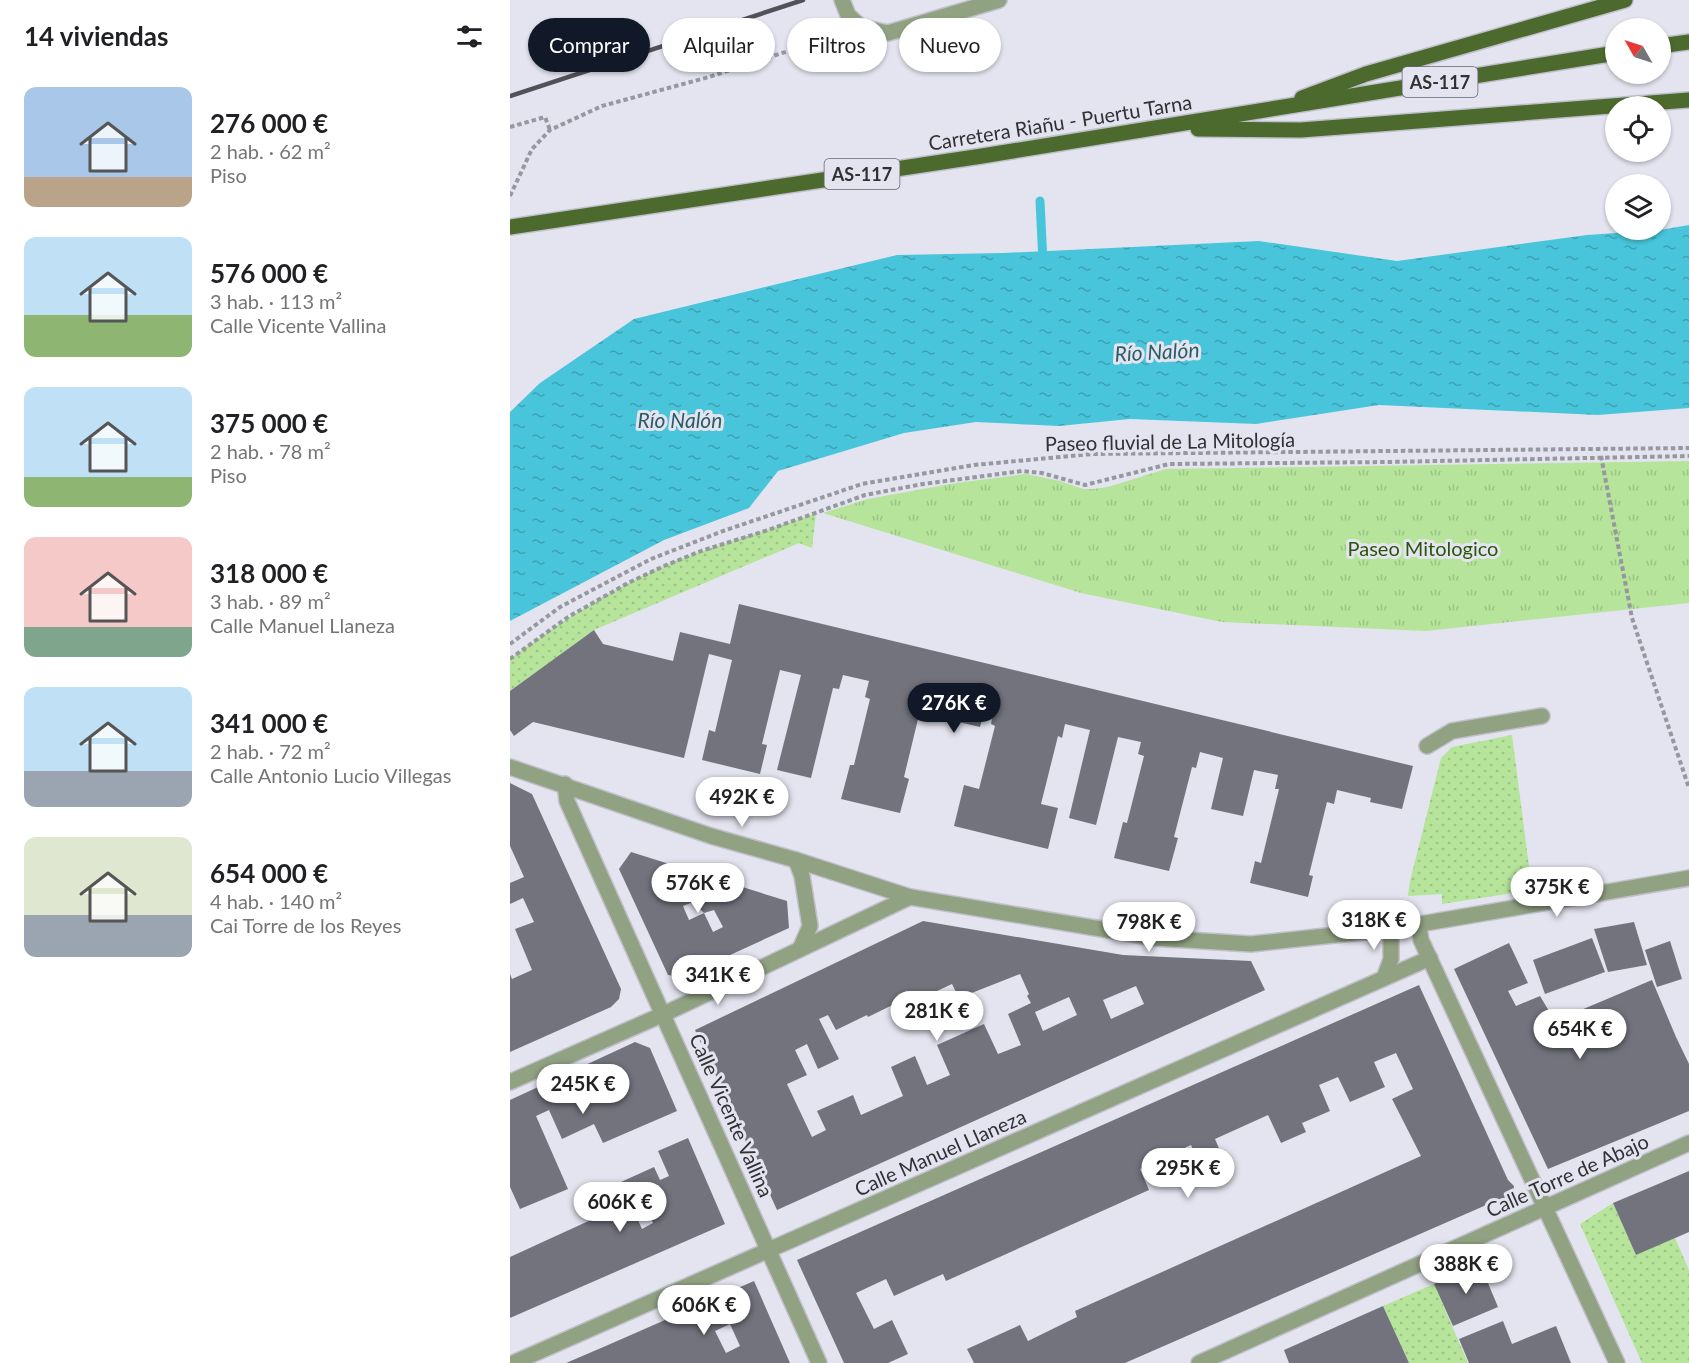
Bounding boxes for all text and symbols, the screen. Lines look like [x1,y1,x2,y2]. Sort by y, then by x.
chip: Comprar [528,18,650,72]
chip: Alquilar [662,18,775,72]
chip: Filtros [787,18,887,72]
chip: Nuevo [899,18,1001,72]
north arrow [1605,18,1671,84]
map controls [1605,18,1671,240]
text: 14 viviendas [24,20,168,52]
icon: filters [453,20,486,53]
road number: AS-117 [1402,67,1478,97]
street label: Carretera Riañu - Puertu Tarna [927,89,1193,155]
button: locate [1605,96,1671,162]
text: 276 000 € [210,107,328,139]
icon: home [72,111,144,183]
text: 2 hab. · 62 m² [210,139,331,163]
road number: AS-117 [824,159,899,189]
text: Piso [210,163,247,187]
button: layers [1605,174,1671,240]
text: 576 000 € [210,257,328,289]
icon: home [72,261,144,333]
text: 3 hab. · 113 m² [210,289,342,313]
text: Calle Vicente Vallina [210,313,386,337]
water label: Río Nalón [1114,336,1200,366]
text: 375 000 € [210,407,328,439]
water label: Río Nalón [638,407,722,432]
icon: home [72,411,144,483]
street label: Paseo fluvial de La Mitología [1045,427,1295,455]
text: 2 hab. · 78 m² [210,439,331,463]
text: Piso [210,463,247,487]
park label: Paseo Mitologico [1348,536,1498,560]
text: 318 000 € [210,557,328,589]
icon: home [72,561,144,633]
text: 3 hab. · 89 m² [210,589,331,613]
text: Calle Manuel Llaneza [210,613,395,637]
pin: 276K € [905,683,1003,734]
text: 276K € [922,690,986,714]
text: 341 000 € [210,707,328,739]
icon: home [72,711,144,783]
text: 2 hab. · 72 m² [210,739,331,763]
text: Calle Antonio Lucio Villegas [210,763,451,787]
pin: 492K € [693,777,791,828]
text: 492K € [710,784,774,808]
text: 654 000 € [210,857,328,889]
icon: home [72,861,144,933]
pin: 576K € [649,863,747,914]
pin: 375K € [1508,867,1606,918]
text: 576K € [666,870,730,894]
text: 375K € [1525,874,1589,898]
text: 4 hab. · 140 m² [210,889,342,913]
pin: 318K € [1325,900,1423,951]
pin: 798K € [1100,902,1198,953]
text: 318K € [1342,907,1406,931]
text: 798K € [1117,909,1181,933]
text: Cai Torre de los Reyes [210,913,401,937]
pin: 341K € [669,955,767,1006]
text: 341K € [686,962,750,986]
pin: 281K € [888,991,986,1042]
text: 281K € [905,998,969,1022]
pin: 654K € [1531,1009,1629,1060]
text: 654K € [1548,1016,1612,1040]
street label: Calle Vicente Vallina [685,1030,779,1200]
pin: 245K € [534,1064,632,1115]
text: 245K € [551,1071,615,1095]
street label: Calle Manuel Llaneza [851,1103,1029,1201]
street label: Calle Torre de Abajo [1482,1128,1652,1222]
pin: 295K € [1139,1148,1237,1199]
text: 295K € [1156,1155,1220,1179]
pin: 606K € [571,1182,669,1233]
text: 606K € [588,1189,652,1213]
pin: 388K € [1417,1244,1515,1295]
text: 388K € [1434,1251,1498,1275]
pin: 606K € [655,1285,753,1336]
text: 606K € [672,1292,736,1316]

